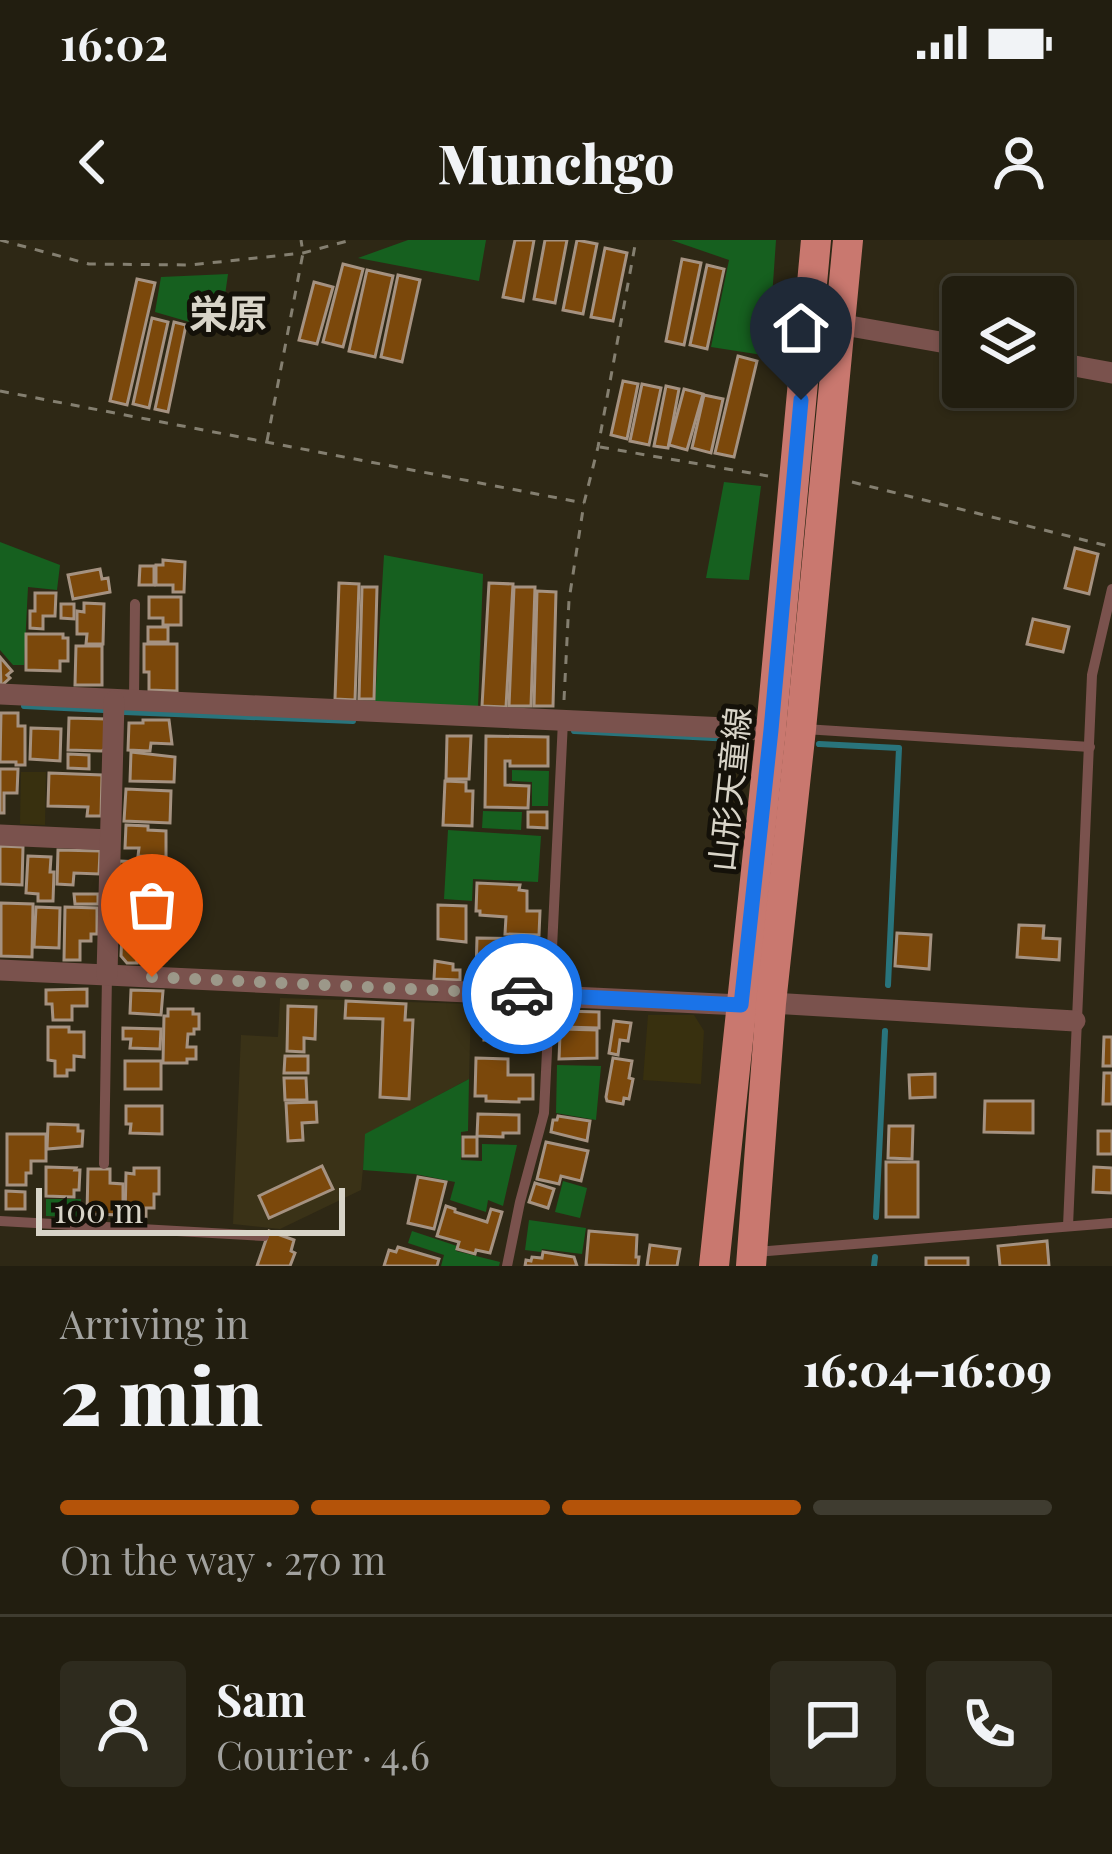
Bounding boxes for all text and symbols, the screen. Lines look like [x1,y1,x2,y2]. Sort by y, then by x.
text: 16:02 [60,12,168,72]
text: Munchgo [437,126,675,198]
icon: back [60,129,126,195]
icon: person [986,129,1052,195]
map controls [942,276,1074,408]
button: layers [942,276,1074,408]
pin [750,277,852,400]
district label: 栄原 [189,286,267,338]
icon: home [768,295,834,361]
street label: 山形天童線 [697,705,759,873]
pin [101,854,203,977]
icon: bag [119,872,185,938]
courier [462,934,582,1054]
icon: car [489,961,555,1027]
scale bar [36,1182,345,1235]
text: 100 m [54,1187,143,1231]
text: Arriving in [60,1297,249,1349]
text: 16:04–16:09 [803,1338,1052,1398]
text: 2 min [60,1342,263,1446]
text: On the way · 270 m [60,1533,386,1585]
button: person [60,1661,186,1787]
button: chat [770,1661,896,1787]
button: phone [926,1661,1052,1787]
text: Sam [216,1668,306,1728]
text: Courier · 4.6 [216,1728,430,1780]

